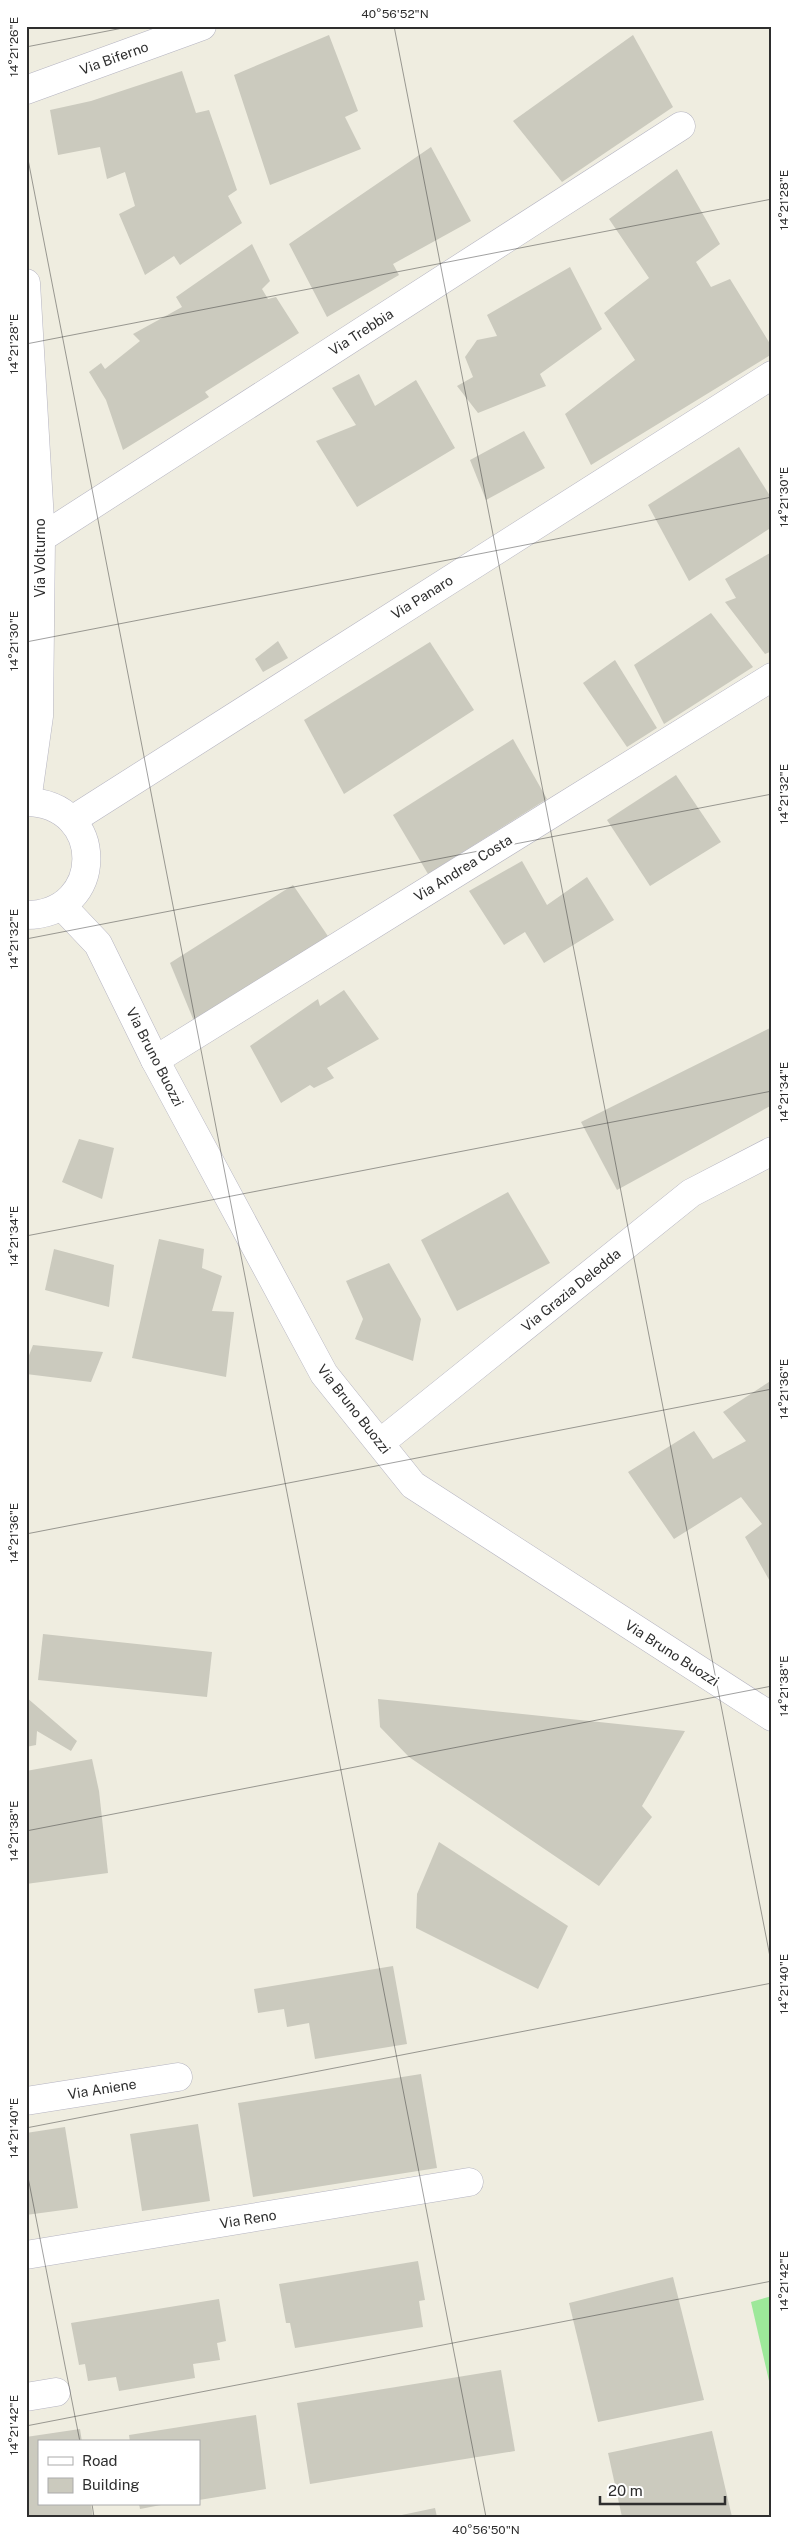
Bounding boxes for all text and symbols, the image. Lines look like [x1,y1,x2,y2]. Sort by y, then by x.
text: 40°56'52"N [361,7,429,21]
text: 14°21'26"E [7,17,21,77]
street label: Via Biferno [78,38,151,78]
text: 14°21'28"E [777,170,791,230]
street label: Via Trebbia [326,305,396,359]
text: 14°21'28"E [7,314,21,374]
text: 14°21'30"E [777,467,791,527]
street label: Via Volturno [32,518,48,598]
street label: Via Panaro [388,572,456,622]
text: 14°21'30"E [7,611,21,671]
text: 14°21'32"E [777,764,791,824]
street label: Via Andrea Costa [411,831,515,905]
text: 14°21'32"E [7,909,21,969]
street label: Via Bruno Buozzi [123,1005,187,1109]
text: 14°21'34"E [777,1062,791,1122]
text: 14°21'34"E [7,1206,21,1266]
street label: Via Grazia Deledda [518,1245,624,1335]
text: 14°21'36"E [777,1359,791,1419]
street label: Via Bruno Buozzi [314,1361,394,1457]
text: 14°21'36"E [7,1503,21,1563]
street label: Via Bruno Buozzi [622,1617,722,1689]
text: 14°21'38"E [777,1656,791,1716]
text: 14°21'38"E [7,1801,21,1861]
text: 14°21'40"E [777,1954,791,2014]
street label: Via Aniene [66,2076,138,2102]
text: 14°21'40"E [7,2098,21,2158]
street label: Via Reno [219,2207,278,2231]
text: 14°21'42"E [777,2251,791,2311]
text: 14°21'42"E [7,2395,21,2455]
legend [38,2440,200,2506]
text: Road [82,2452,118,2469]
scale bar [600,2473,726,2505]
text: Building [82,2476,140,2493]
text: 20 m [608,2482,643,2499]
text: 40°56'50"N [452,2523,520,2537]

